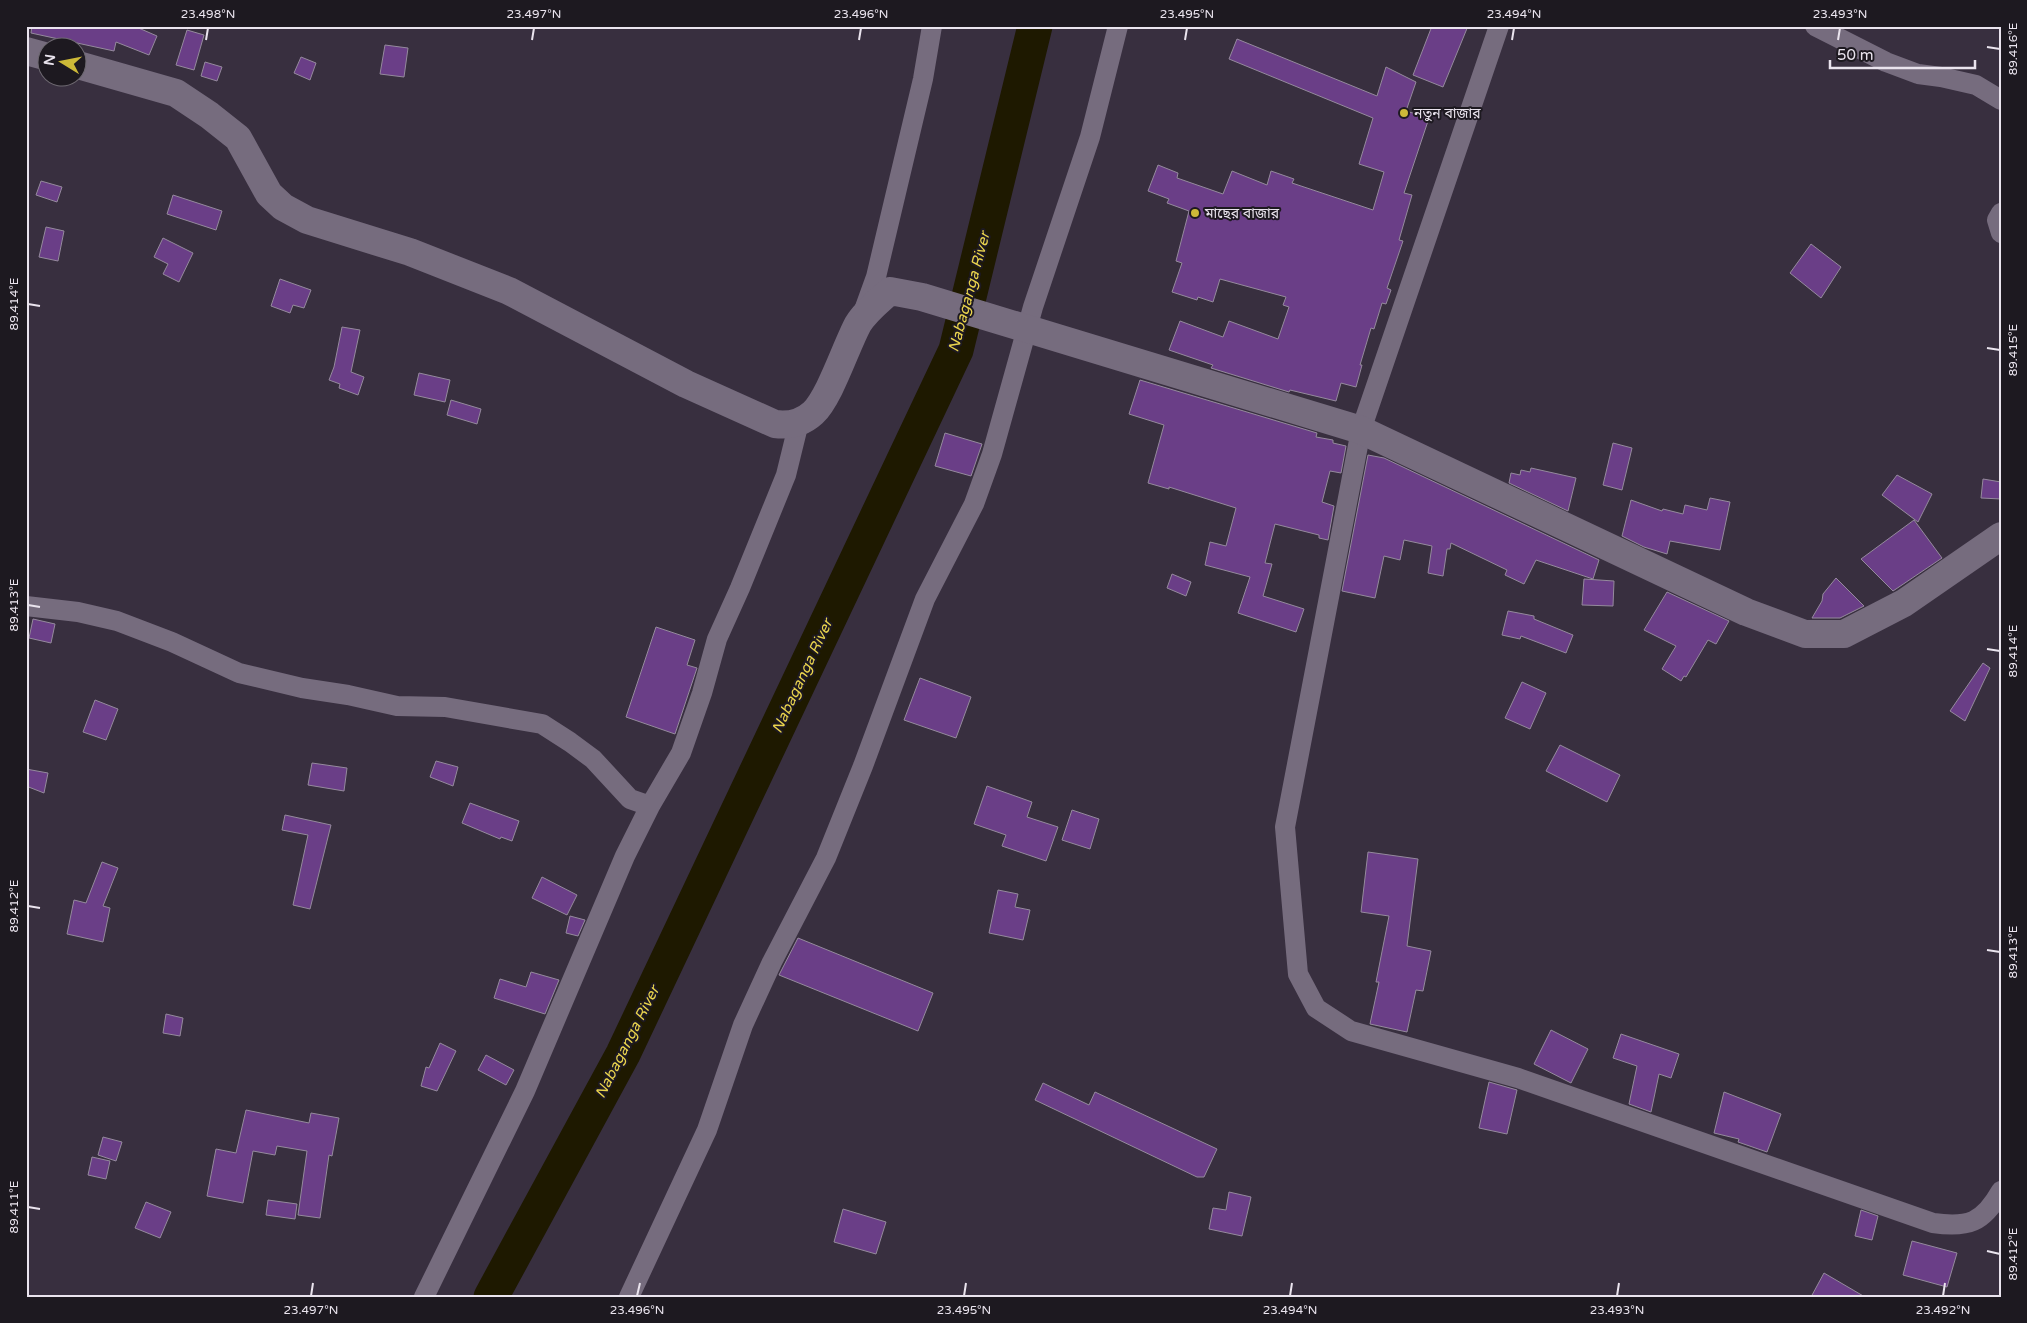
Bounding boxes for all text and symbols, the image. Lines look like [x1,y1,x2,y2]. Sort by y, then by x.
text: 23.498°N [181,7,235,21]
text: 23.497°N [507,7,561,21]
text: 23.496°N [834,7,888,21]
text: 23.495°N [1160,7,1214,21]
text: 23.494°N [1487,7,1541,21]
text: 23.493°N [1813,7,1867,21]
text: 89.416°E [2006,22,2020,75]
north arrow [38,38,88,88]
scale bar [1830,38,1974,70]
text: 50 m [1837,46,1874,64]
text: N [40,53,59,67]
place label: নতুন বাজার [1413,105,1481,122]
marker: নতুন বাজার [1398,107,1410,119]
place label: মাছের বাজার [1204,205,1280,222]
marker: মাছের বাজার [1189,207,1201,219]
water label: Nabaganga River [944,228,994,354]
text: 89.414°E [7,277,21,330]
text: 89.415°E [2006,323,2020,376]
text: 89.413°E [7,578,21,631]
water label: Nabaganga River [768,614,837,736]
text: 89.414°E [2006,624,2020,677]
text: 89.412°E [7,879,21,932]
text: 89.413°E [2006,925,2020,978]
water label: Nabaganga River [591,981,664,1101]
text: 89.411°E [7,1180,21,1233]
text: 89.412°E [2006,1227,2020,1280]
text: 23.497°N [284,1303,338,1317]
text: 23.496°N [610,1303,664,1317]
text: 23.495°N [937,1303,991,1317]
text: 23.494°N [1263,1303,1317,1317]
text: 23.493°N [1590,1303,1644,1317]
text: 23.492°N [1916,1303,1970,1317]

